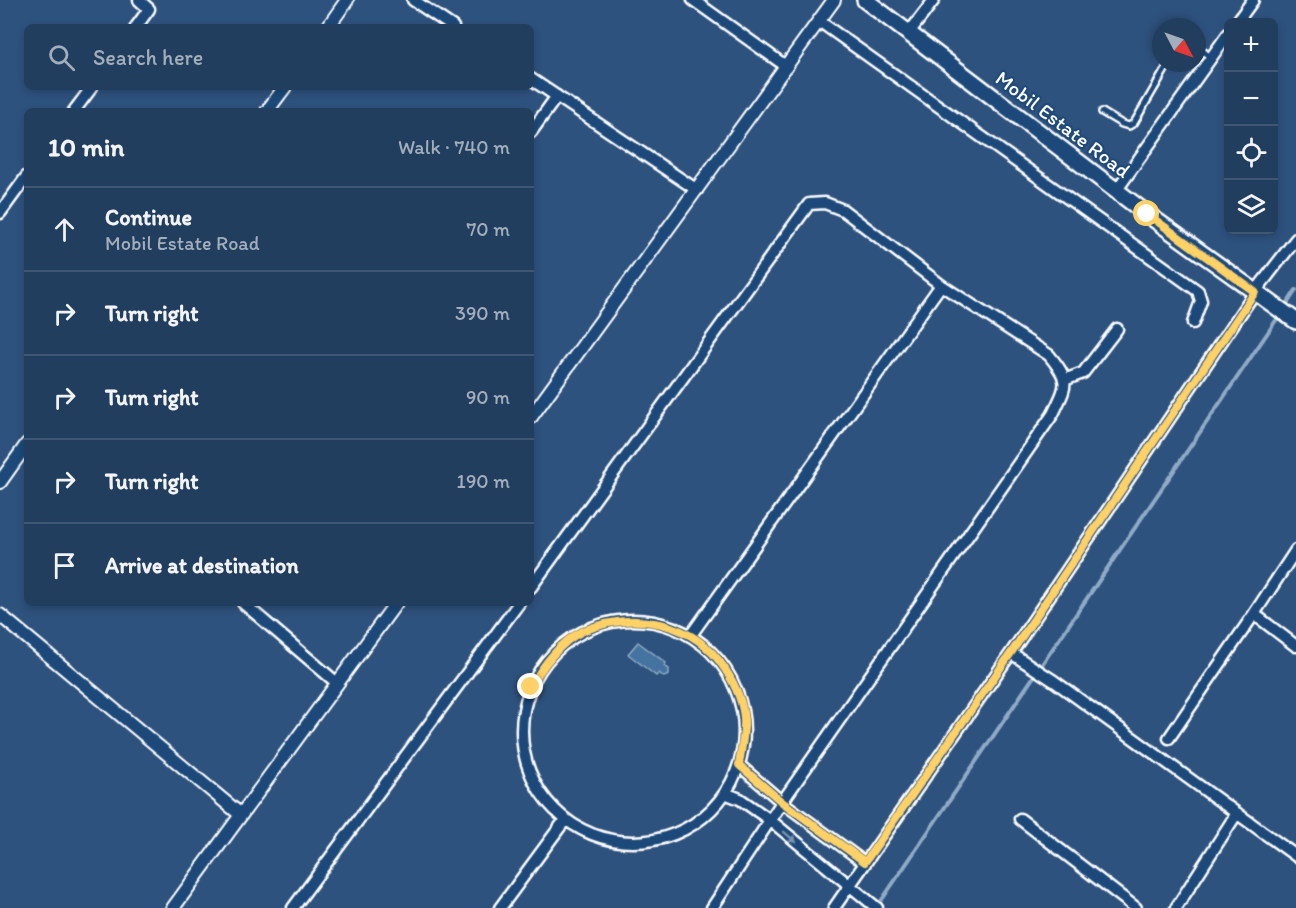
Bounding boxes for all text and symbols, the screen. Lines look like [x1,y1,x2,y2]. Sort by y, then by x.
north arrow [1152,18,1206,72]
map controls [1224,18,1278,234]
button: + [1224,18,1278,72]
search box [24,24,534,90]
icon: search [45,41,78,74]
text: Search here [93,44,203,71]
street label: Mobil Estate Road [991,65,1136,183]
button: − [1224,72,1278,126]
button: locate [1224,126,1278,180]
text: 10 min [48,131,124,163]
text: Walk · 740 m [398,135,510,159]
button: layers [1224,180,1278,234]
route start [1133,200,1159,226]
text: Continue [105,204,192,231]
icon: ahead [48,213,81,246]
text: 70 m [466,217,510,241]
text: Mobil Estate Road [105,231,260,255]
icon: right [48,297,81,330]
text: Turn right [105,300,199,327]
text: 390 m [455,301,510,325]
icon: right [48,381,81,414]
text: Turn right [105,384,199,411]
text: 90 m [466,385,510,409]
icon: right [48,465,81,498]
text: Turn right [105,468,199,495]
text: 190 m [457,469,510,493]
icon: arrive [48,549,81,582]
text: Arrive at destination [105,552,299,579]
route end [517,673,543,699]
one-way arrow [782,830,797,843]

